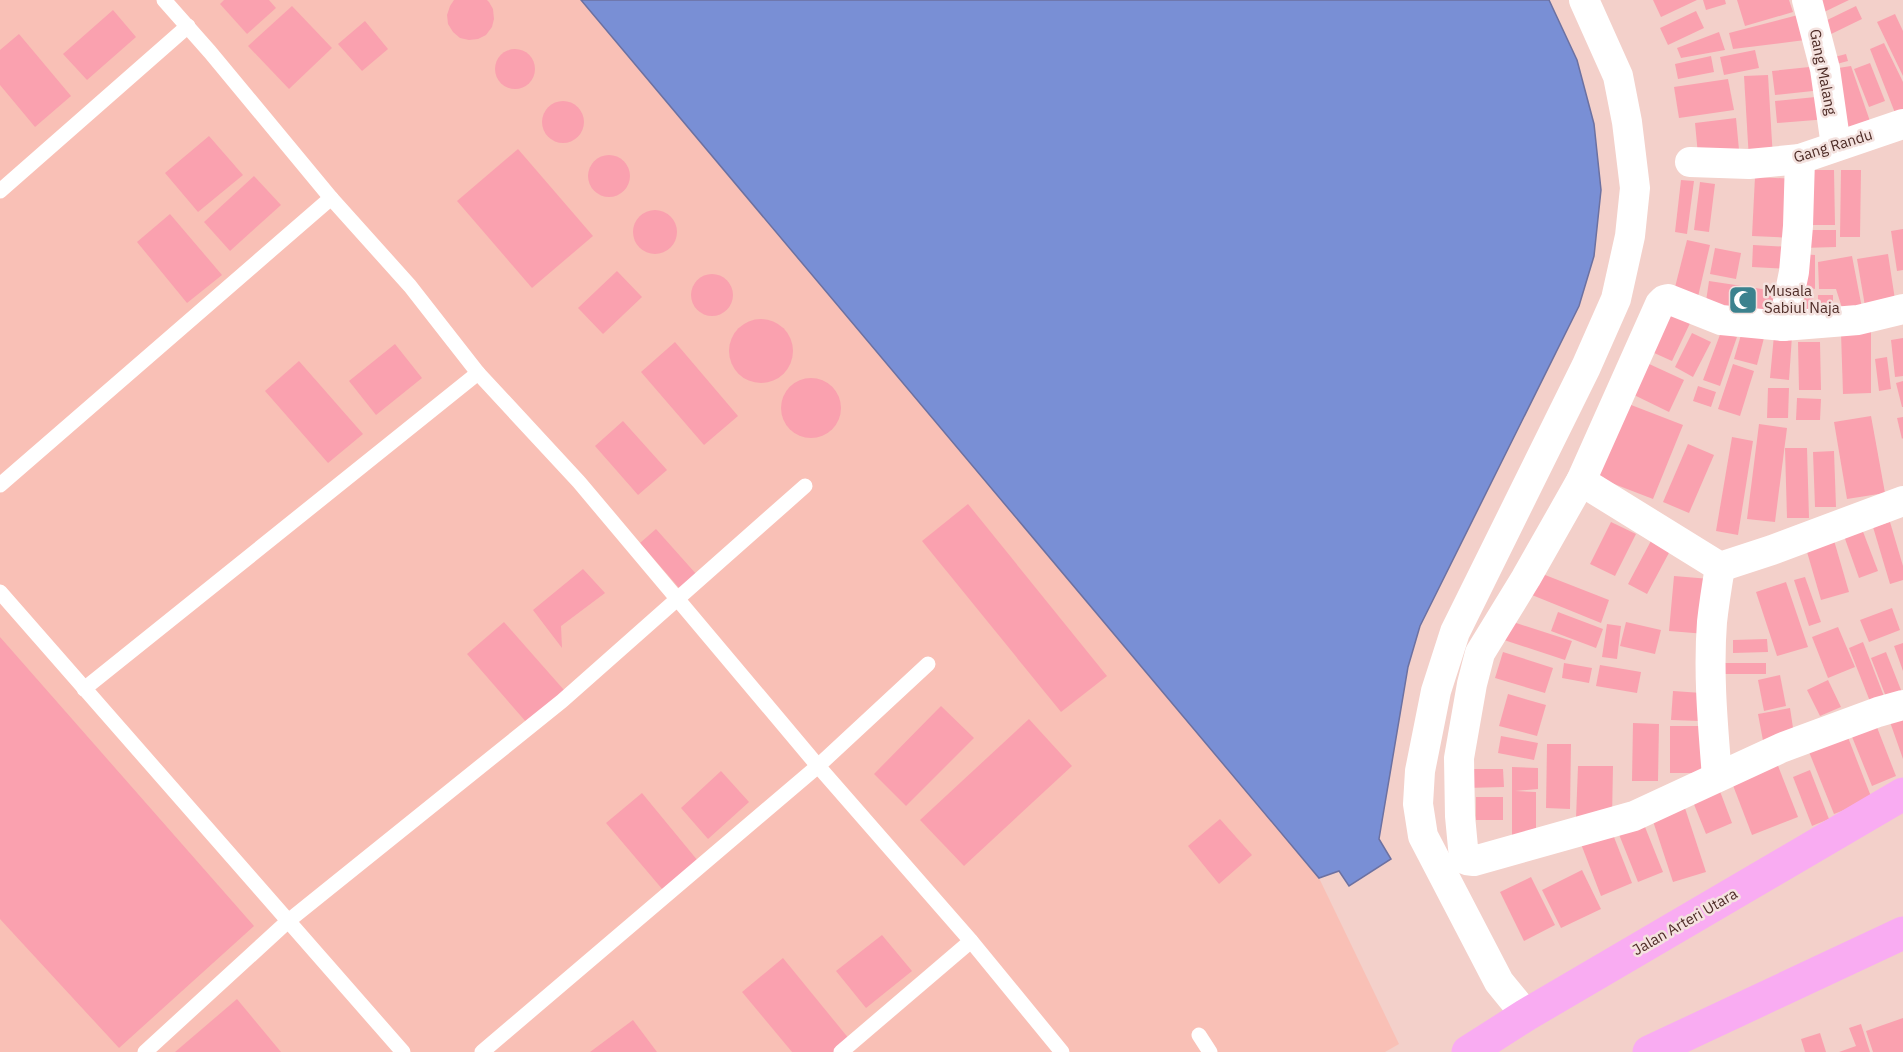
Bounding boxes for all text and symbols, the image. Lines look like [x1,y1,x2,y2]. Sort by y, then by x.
street label: Gang Malang [1806,27,1841,117]
street label: Gang Randu [1791,125,1875,167]
place label: Musala Sabiul Naja [1764,281,1840,317]
mosque icon: Musala Sabiul Naja [1727,284,1759,316]
street label: Jalan Arteri Utara [1629,884,1741,959]

